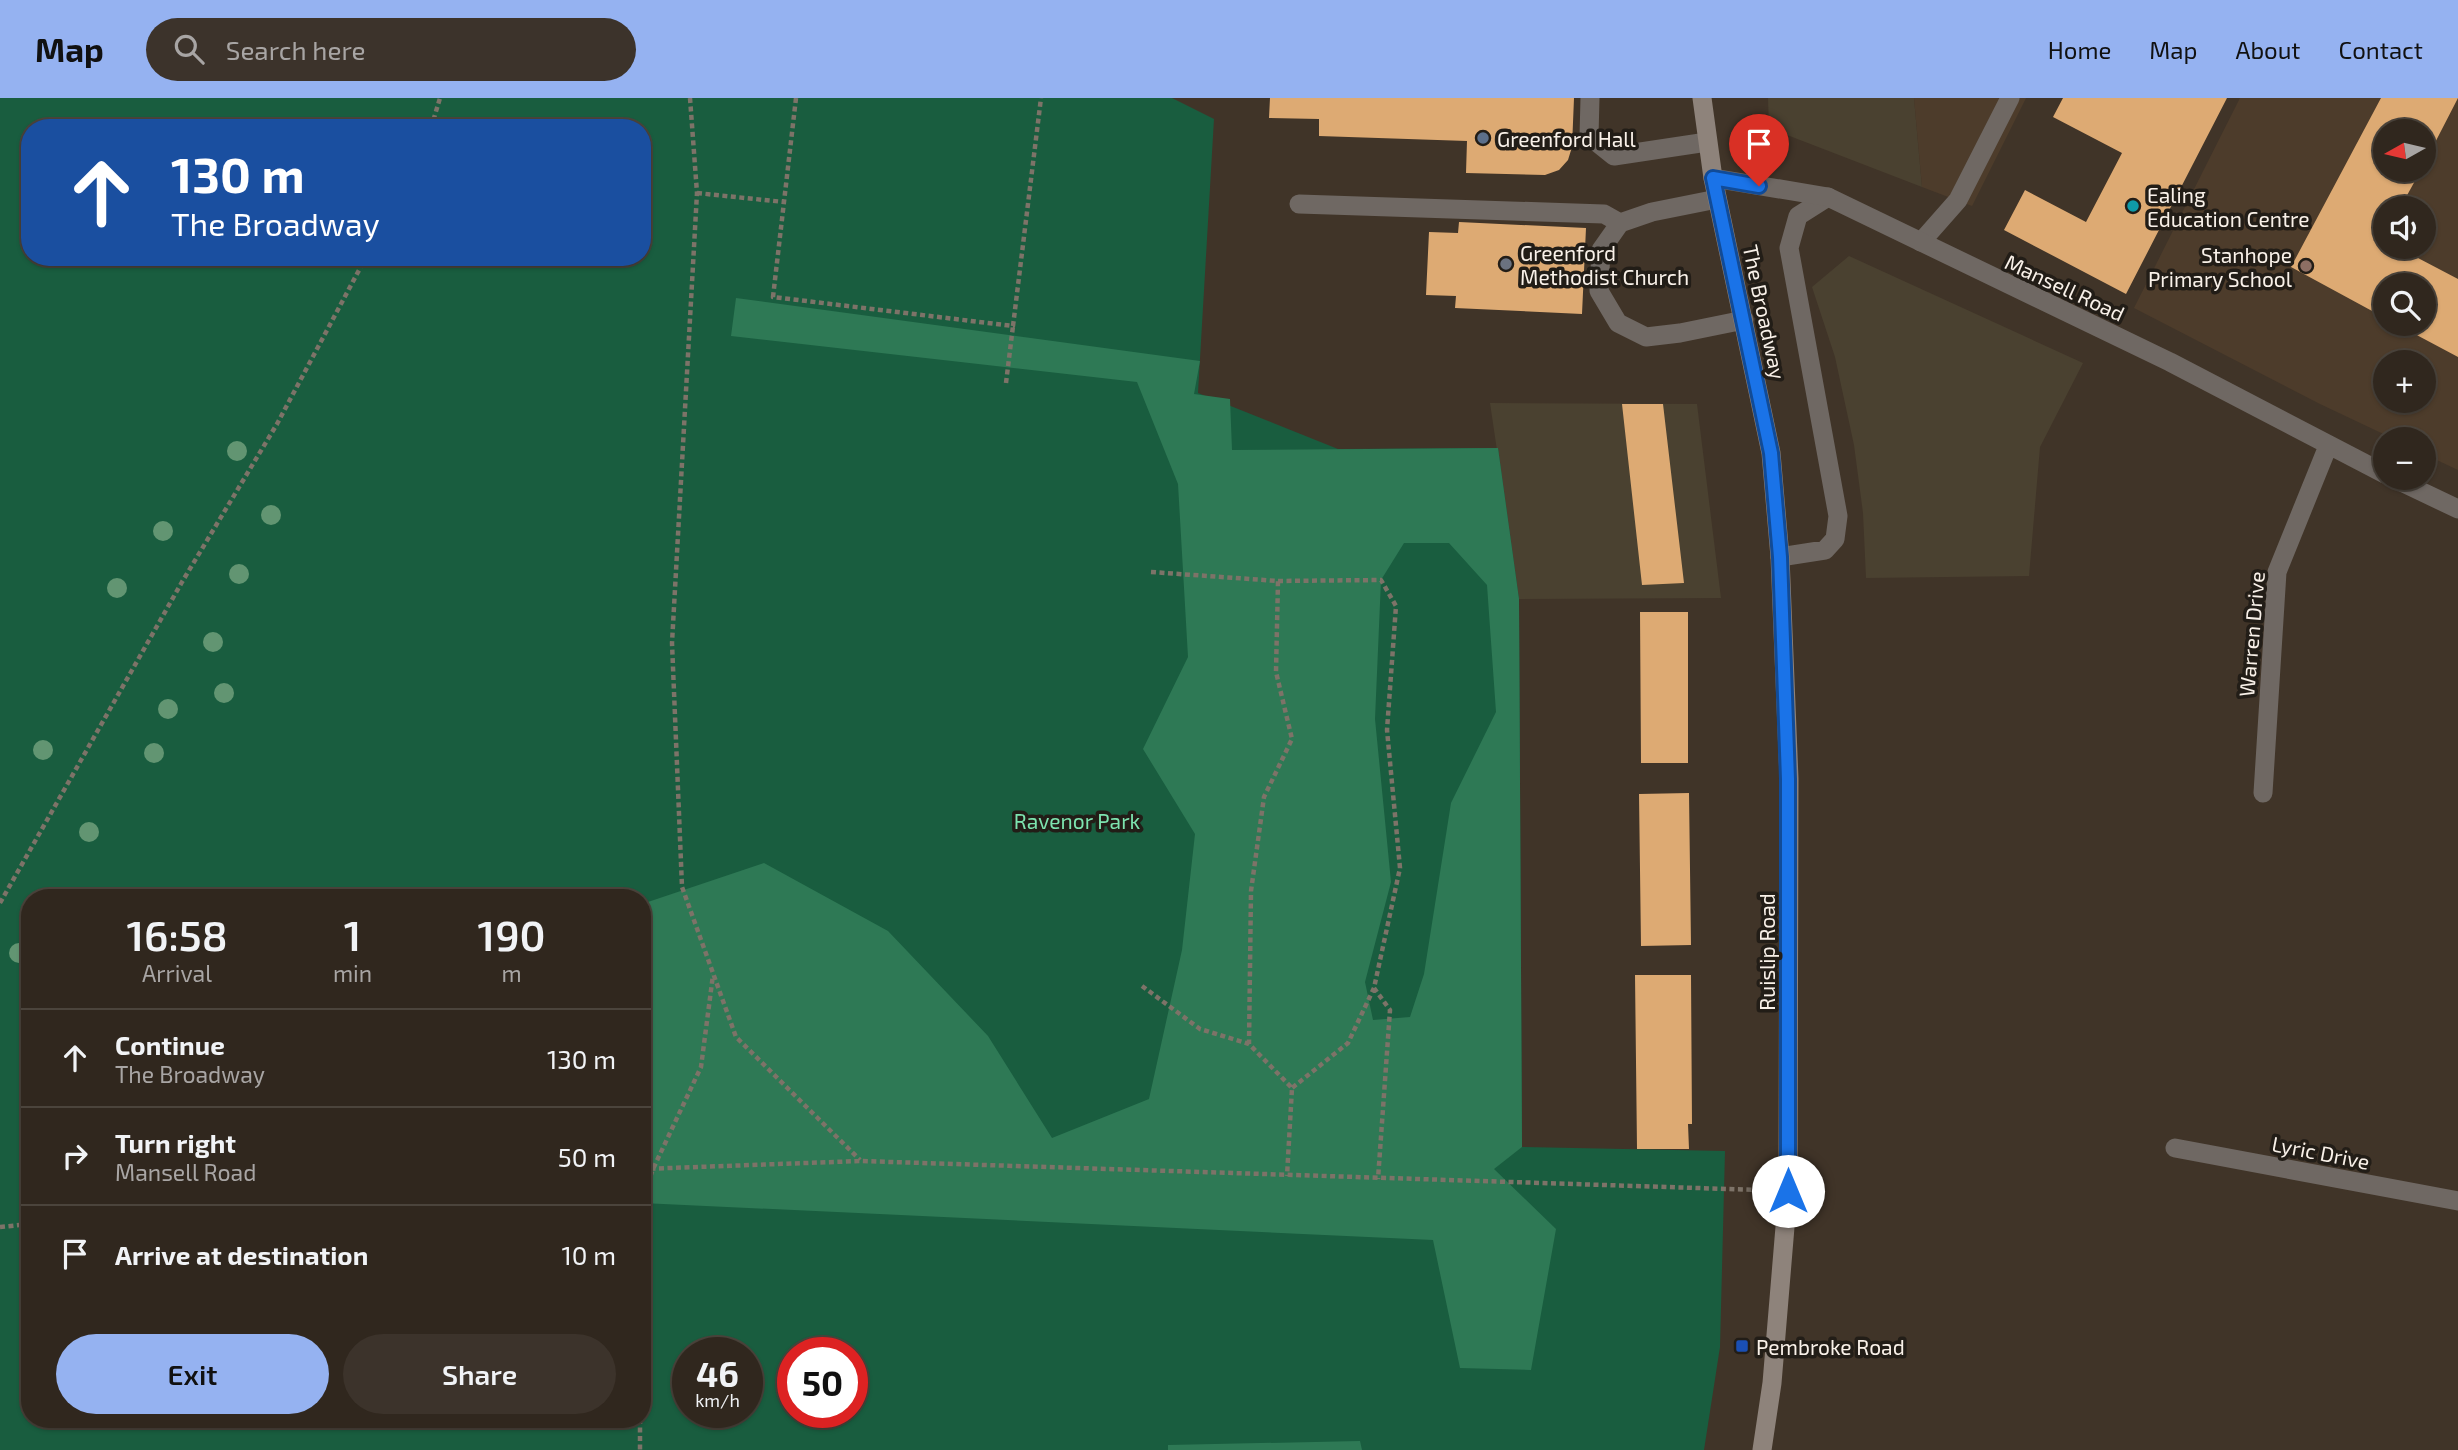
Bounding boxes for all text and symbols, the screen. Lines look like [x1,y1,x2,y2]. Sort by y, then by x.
search box [146,18,636,81]
text: Map [35,29,104,69]
icon: search [170,30,208,68]
text: Search here [226,34,365,65]
text: Home [2048,35,2111,64]
text: Map [2149,35,2197,64]
text: About [2235,35,2301,64]
text: Contact [2339,35,2423,64]
pin [1729,114,1789,186]
north arrow [2373,119,2436,182]
map controls [2373,119,2436,490]
icon: arrive [1740,125,1778,163]
place label: Greenford Hall [1497,126,1637,151]
marker: Greenford Hall [1475,130,1491,146]
text: 130 m [171,144,305,203]
icon: ahead [56,147,147,238]
place label: Ealing Education Centre [2147,182,2309,231]
button: sound [2373,196,2436,259]
marker: Ealing Education Centre [2125,198,2141,214]
text: The Broadway [171,204,380,242]
place label: Greenford Methodist Church [1520,240,1689,289]
street label: The Broadway [1739,242,1791,382]
place label: Stanhope Primary School [2148,242,2293,291]
street label: Mansell Road [2001,248,2129,326]
marker: Greenford Methodist Church [1498,256,1514,272]
marker: Stanhope Primary School [2298,258,2314,274]
button: search [2373,273,2436,336]
button: + [2373,350,2436,413]
button: − [2373,427,2436,490]
street label: Warren Drive [2233,570,2269,698]
park label: Ravenor Park [1014,808,1141,833]
street label: Ruislip Road [1754,893,1779,1011]
text: 16:58 [126,909,228,959]
text: 1 [344,909,361,959]
text: 190 [478,909,546,959]
text: Arrival [142,959,212,987]
text: min [333,959,372,987]
text: m [502,959,522,987]
text: Continue [115,1029,225,1060]
icon: ahead [56,1039,94,1077]
text: 130 m [547,1043,616,1074]
text: The Broadway [115,1060,265,1088]
text: Turn right [115,1127,236,1158]
street label: Lyric Drive [2270,1130,2372,1174]
icon: right [56,1137,94,1175]
text: 50 m [558,1141,616,1172]
position arrow [1751,1154,1825,1228]
text: Mansell Road [115,1158,256,1186]
icon: arrive [56,1235,94,1273]
text: Arrive at destination [115,1239,368,1270]
text: 10 m [561,1239,616,1270]
button: Exit [56,1334,329,1414]
button: Share [343,1334,616,1414]
place label: Pembroke Road [1756,1334,1905,1359]
speed limit sign: 50 [777,1337,868,1428]
marker: Pembroke Road [1734,1338,1750,1354]
text: 46 [696,1352,739,1394]
text: km/h [695,1389,740,1411]

